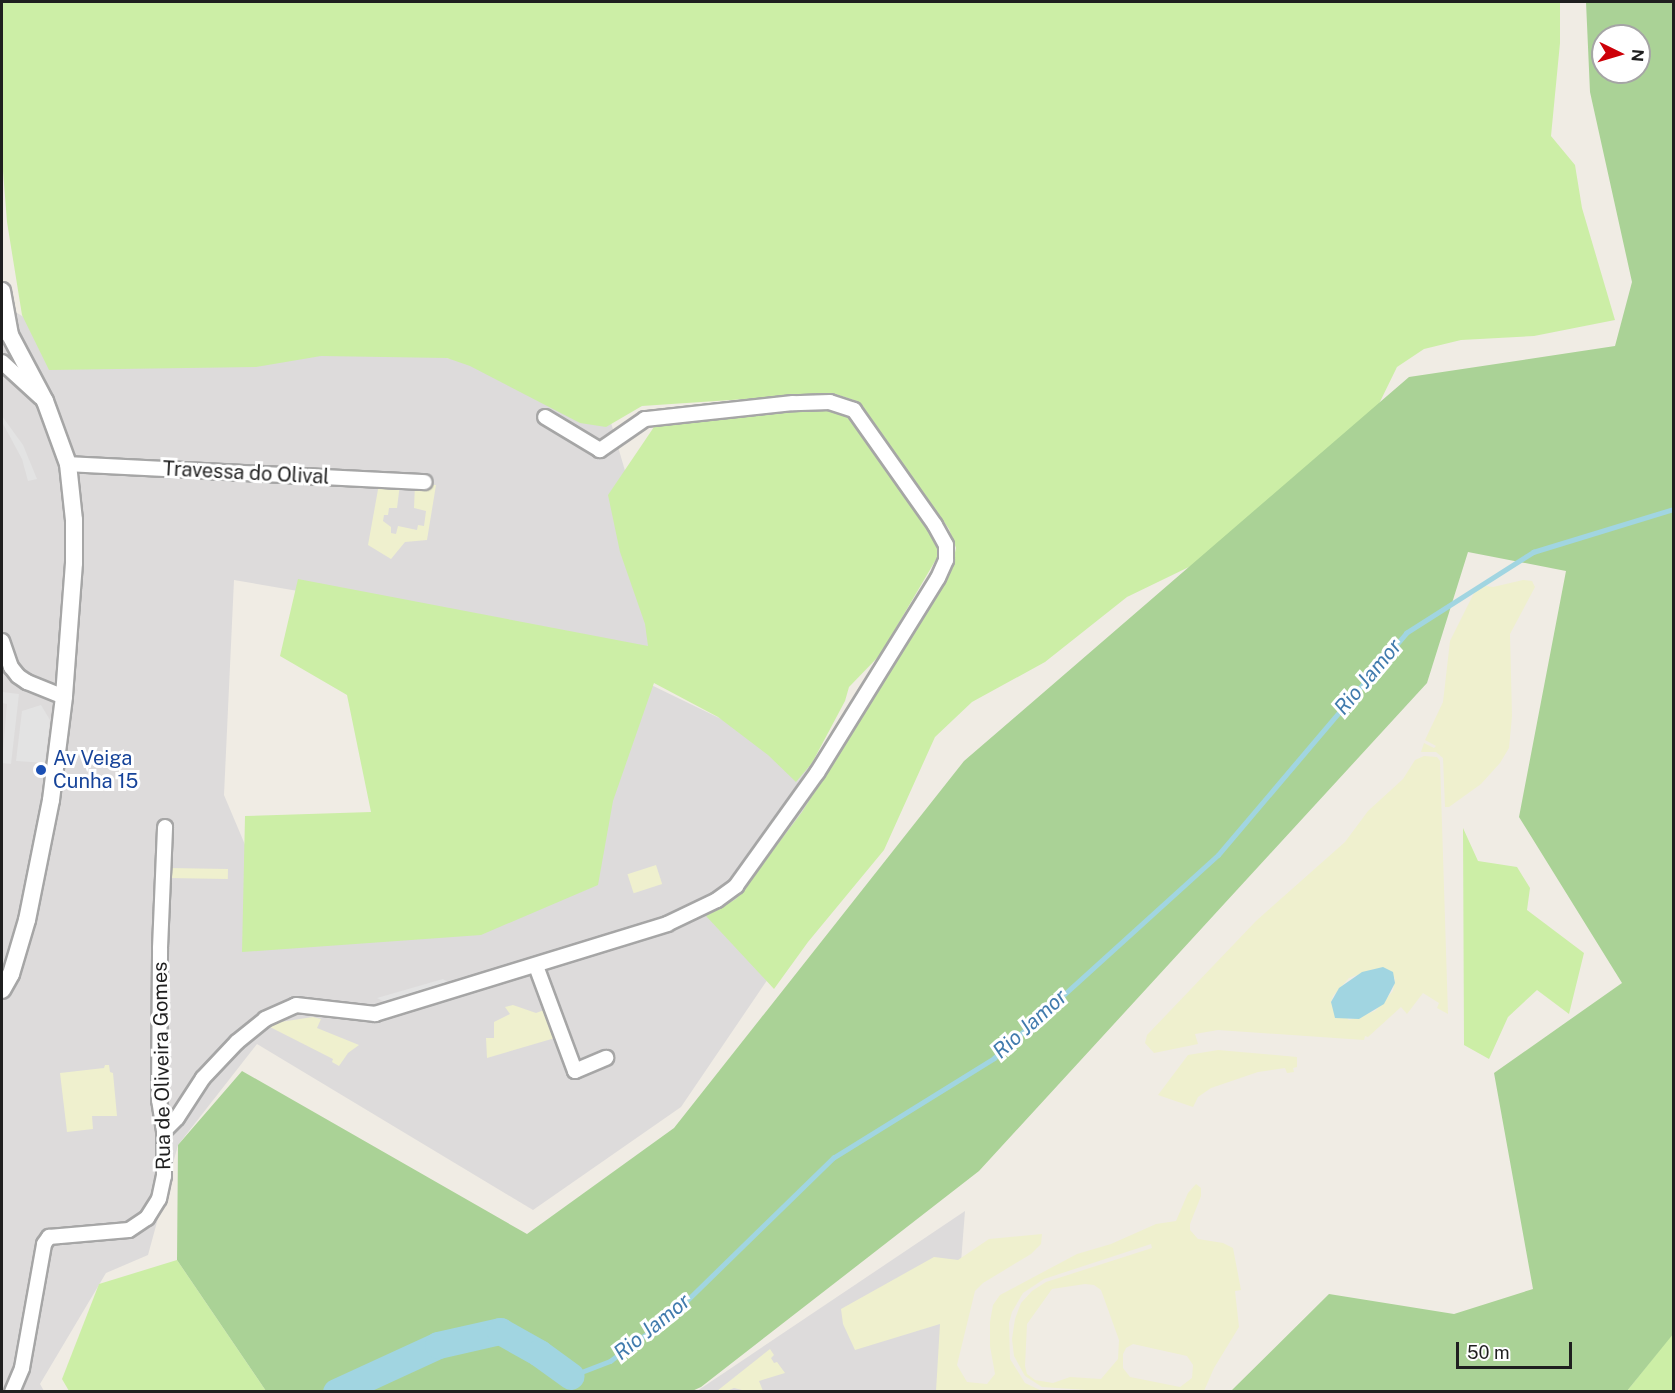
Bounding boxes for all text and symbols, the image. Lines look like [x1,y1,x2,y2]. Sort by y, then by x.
north arrow [1591,24,1651,84]
text: N [1627,48,1647,62]
street label: Travessa do Olival [162,457,330,489]
water label: Rio Jamor [1329,634,1407,720]
place label: Av Veiga Cunha 15 [53,746,138,793]
marker: Av Veiga Cunha 15 [34,763,48,777]
street label: Rua de Oliveira Gomes [148,961,176,1171]
water label: Rio Jamor [988,984,1072,1064]
water label: Rio Jamor [609,1289,695,1365]
scale bar [1459,1330,1574,1368]
text: 50 m [1467,1342,1510,1363]

